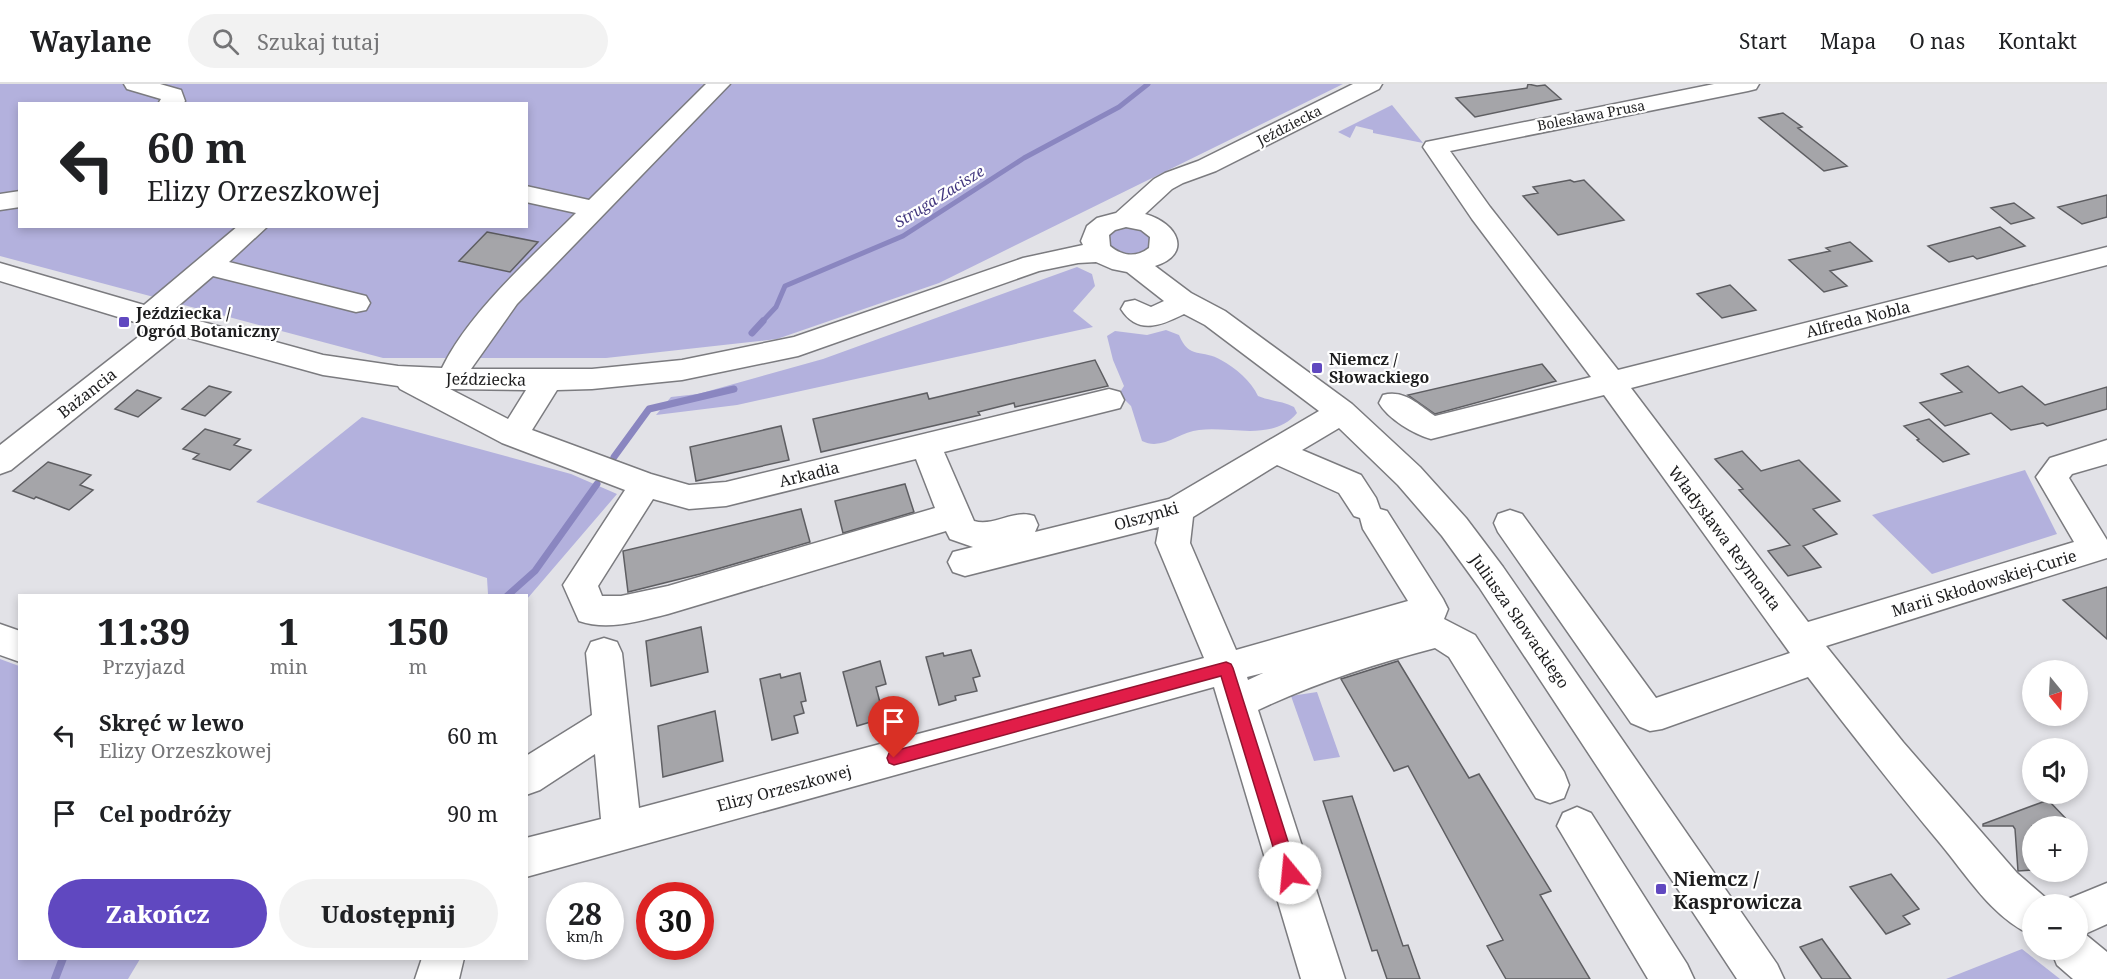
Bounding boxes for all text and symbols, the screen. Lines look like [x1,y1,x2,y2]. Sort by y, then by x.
search box [188,14,608,68]
text: Waylane [30,22,152,60]
icon: search [209,25,242,58]
text: Szukaj tutaj [257,26,380,56]
text: Start [1739,27,1787,55]
text: Mapa [1820,27,1876,55]
text: O nas [1909,27,1965,55]
text: Kontakt [1998,27,2077,55]
street label: Bolesława Prusa [1535,95,1647,135]
street label: Jeździecka [1252,101,1325,150]
text: 60 m [147,118,247,175]
icon: left [48,126,126,204]
water label: Struga Zacisze [890,160,988,232]
text: Elizy Orzeszkowej [147,172,381,209]
street label: Alfreda Nobla [1804,295,1912,343]
place label: Jeździecka / Ogród Botaniczny [135,302,280,342]
marker: Jeździecka / Ogród Botaniczny [117,315,131,329]
place label: Niemcz / Słowackiego [1329,348,1429,388]
marker: Niemcz / Słowackiego [1310,361,1324,375]
street label: Bażancia [53,363,121,423]
street label: Jeździecka [445,367,526,391]
street label: Arkadia [777,456,841,492]
street label: Władysława Reymonta [1663,461,1787,615]
street label: Olszynki [1111,496,1181,536]
street label: Marii Skłodowskiej-Curie [1889,544,2079,622]
street label: Juliusza Słowackiego [1465,549,1575,693]
text: 11:39 [97,607,190,656]
text: 1 [279,607,299,656]
text: 150 [387,607,449,656]
text: Przyjazd [102,653,185,680]
text: min [270,653,308,680]
text: m [409,653,427,680]
north arrow [2022,660,2088,726]
map controls [2022,660,2088,960]
pin [868,696,919,758]
icon: arrive [877,705,910,738]
text: Skręć w lewo [99,707,244,737]
icon: left [48,719,81,752]
text: 60 m [447,720,498,750]
text: Elizy Orzeszkowej [99,737,272,764]
button: sound [2022,738,2088,804]
street label: Elizy Orzeszkowej [714,759,854,817]
icon: arrive [48,797,81,830]
text: Cel podróży [99,798,231,828]
text: 90 m [447,798,498,828]
button: + [2022,816,2088,882]
position arrow [1258,841,1322,905]
place label: Niemcz / Kasprowicza [1673,865,1802,915]
button: Zakończ [48,879,267,948]
button: Udostępnij [279,879,498,948]
speed limit sign: 30 [636,882,714,960]
marker: Niemcz / Kasprowicza [1654,882,1668,896]
text: 28 [568,893,602,934]
button: − [2022,894,2088,960]
text: km/h [567,926,603,946]

